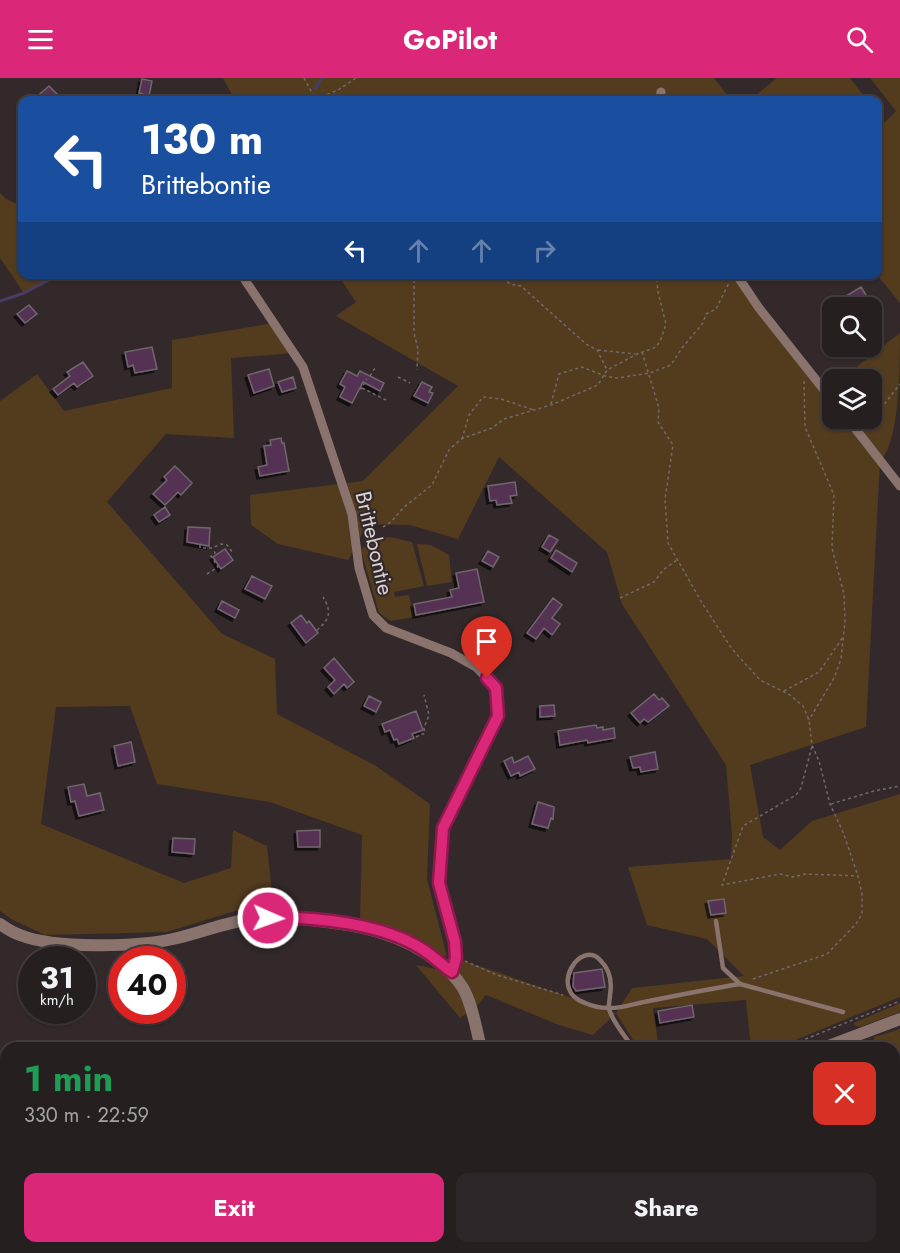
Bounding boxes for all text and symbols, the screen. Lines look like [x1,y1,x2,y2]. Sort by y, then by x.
text: GoPilot [403,20,497,59]
icon: menu [24,23,57,56]
icon: search [843,23,876,56]
text: 130 m [141,109,263,170]
icon: left [42,120,120,198]
text: Brittebontie [141,165,271,204]
icon: left [339,234,372,267]
icon: ahead [402,234,435,267]
icon: ahead [465,234,498,267]
icon: right [528,234,561,267]
map controls [822,297,882,429]
button: search [822,297,882,357]
button: layers [822,369,882,429]
street label: Brittebontie [348,488,402,598]
pin [461,616,512,678]
icon: arrive [470,625,503,658]
position arrow [236,886,300,950]
speed limit sign: 40 [108,946,186,1024]
text: 31 [40,956,74,999]
text: km/h [40,989,74,1011]
text: 1 min [24,1052,113,1104]
button: close [813,1062,876,1125]
text: 330 m · 22:59 [24,1101,149,1130]
button: Exit [24,1173,444,1242]
button: Share [456,1173,876,1242]

